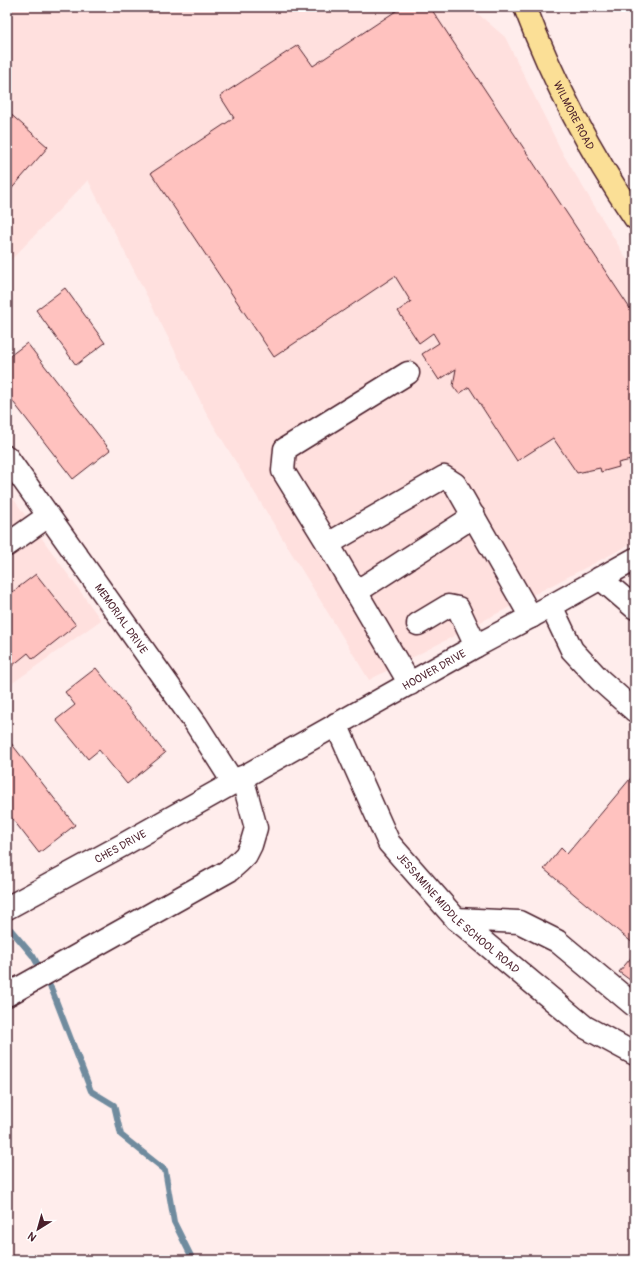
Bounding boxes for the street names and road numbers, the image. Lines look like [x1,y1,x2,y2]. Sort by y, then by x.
street label: WILMORE ROAD [550,79,597,152]
street label: MEMORIAL DRIVE [92,581,150,657]
street label: HOOVER DRIVE [400,647,468,693]
street label: CHES DRIVE [92,827,149,866]
street label: JESSAMINE MIDDLE SCHOOL ROAD [394,850,522,976]

